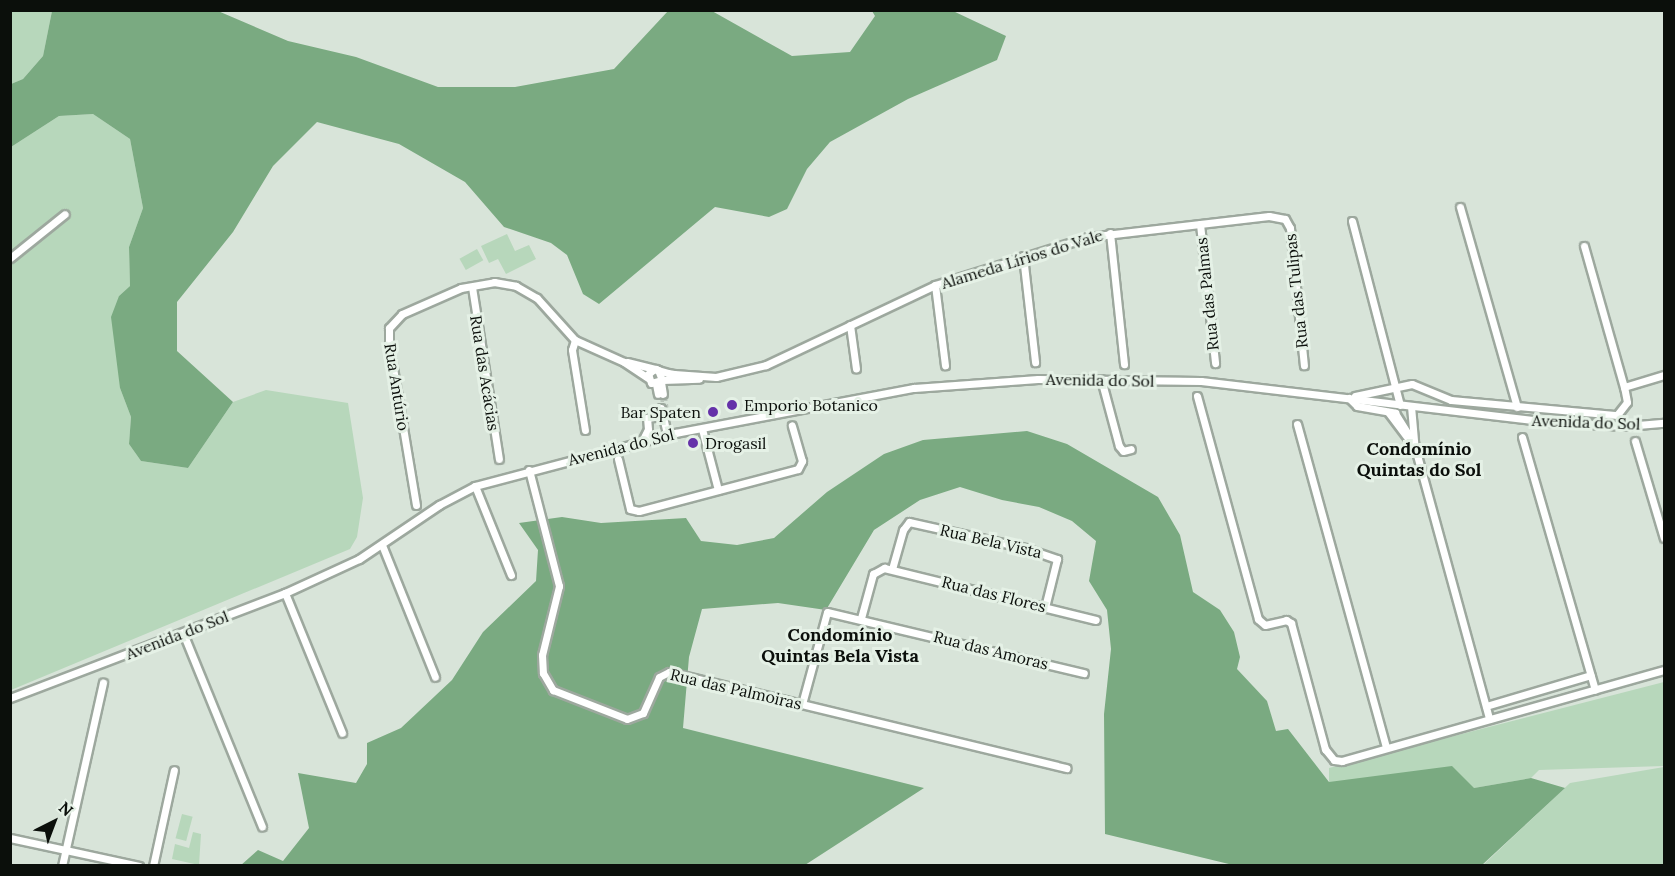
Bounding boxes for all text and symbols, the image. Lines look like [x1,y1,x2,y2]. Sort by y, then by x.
street label: Alameda Lírios do Vale [939,225,1105,293]
street label: Rua das Tulipas [1280,233,1312,349]
street label: Rua das Palmas [1192,236,1222,352]
street label: Rua das Acácias [466,314,504,432]
street label: Rua Antúrio [381,342,413,432]
street label: Avenida do Sol [1046,369,1154,391]
place label: Emporio Botanico [744,395,878,415]
marker: Emporio Botanico [725,398,739,412]
place label: Bar Spaten [620,402,701,422]
marker: Bar Spaten [706,405,720,419]
street label: Avenida do Sol [1531,411,1641,433]
street label: Avenida do Sol [566,425,676,469]
place label: Drogasil [705,433,766,453]
marker: Drogasil [686,436,700,450]
district label: Condomínio Quintas do Sol [1357,439,1481,482]
street label: Rua Bela Vista [938,520,1044,562]
street label: Rua das Flores [940,572,1048,616]
street label: Avenida do Sol [123,607,231,663]
district label: Condomínio Quintas Bela Vista [761,625,919,668]
street label: Rua das Amoras [932,626,1050,674]
street label: Rua das Palmoiras [668,665,804,713]
north arrow [24,792,84,852]
text: N [55,797,77,820]

